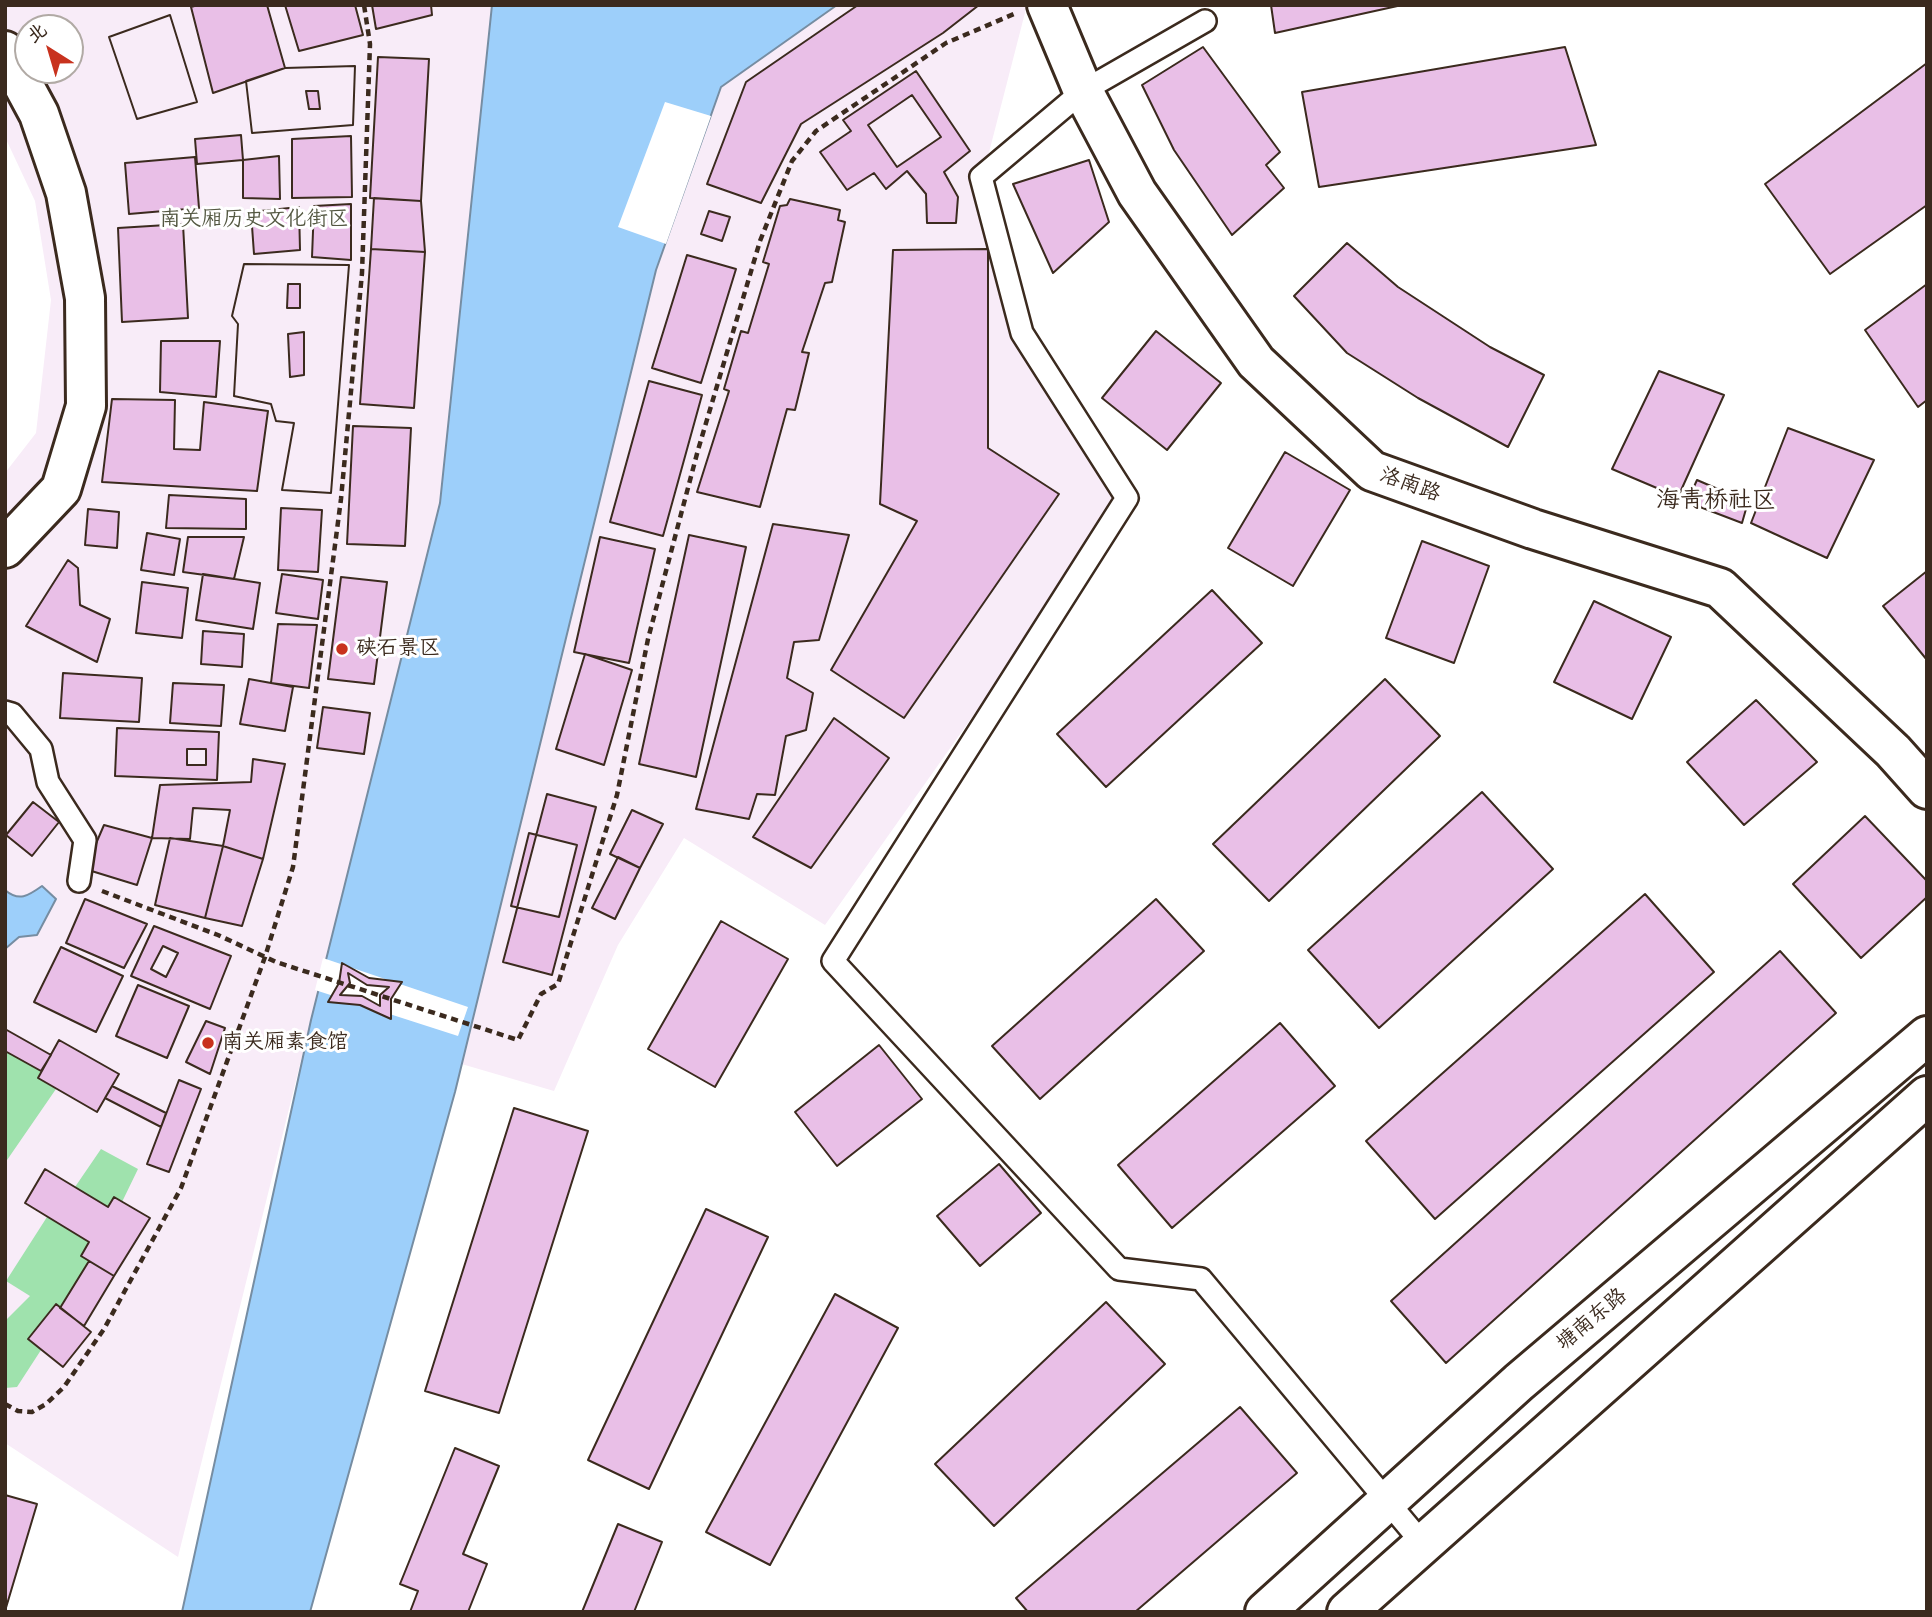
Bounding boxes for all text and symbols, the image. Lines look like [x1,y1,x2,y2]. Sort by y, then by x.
north arrow [14,14,84,84]
text: 北 [23,19,52,48]
park label: 南关厢历史文化街区 [160,207,348,233]
street label: 洛南路 [1376,462,1444,508]
district label: 海青桥社区 [1656,487,1776,515]
place label: 硖石景区 [356,636,440,662]
marker: 硖石景区 [334,641,350,657]
place label: 南关厢素食馆 [222,1030,348,1056]
marker: 南关厢素食馆 [200,1035,216,1051]
street label: 塘南东路 [1552,1283,1632,1357]

